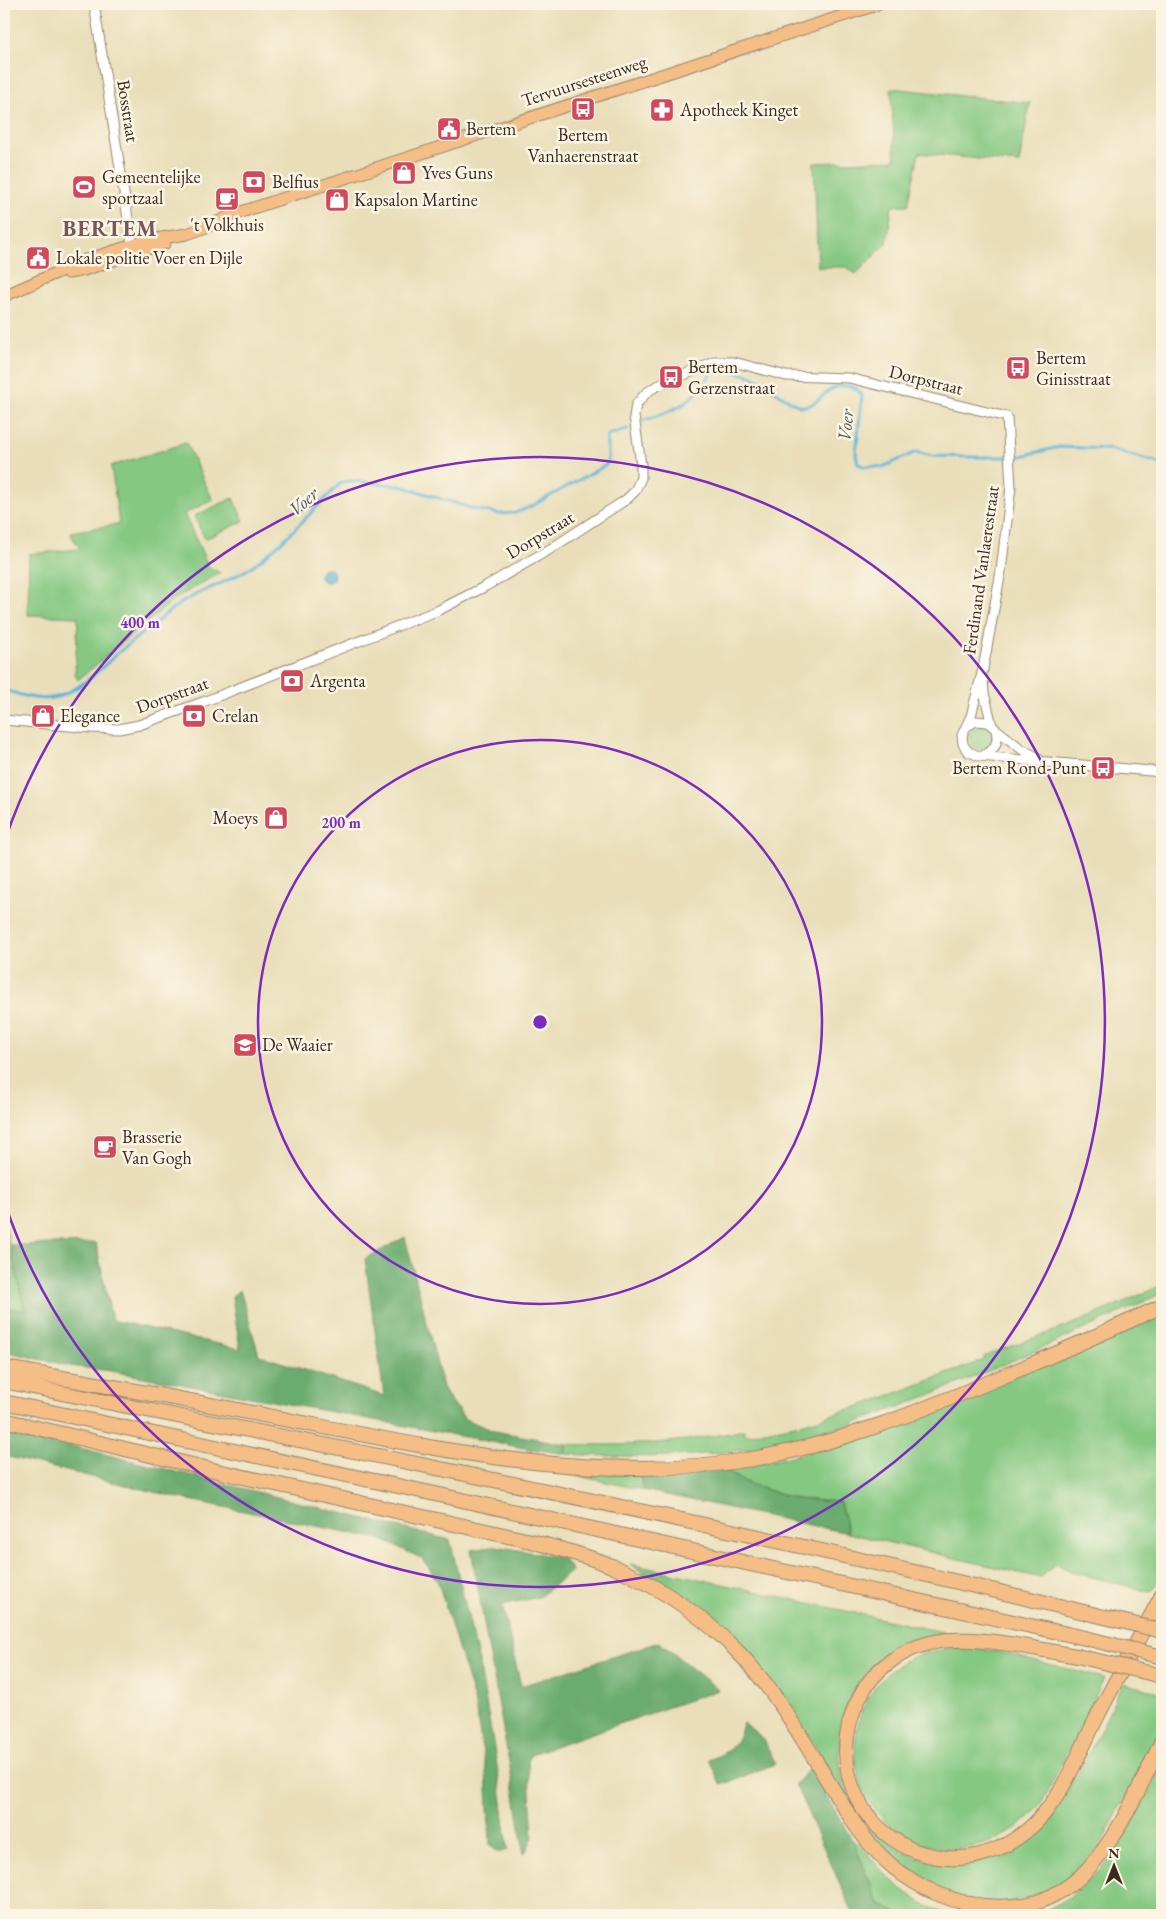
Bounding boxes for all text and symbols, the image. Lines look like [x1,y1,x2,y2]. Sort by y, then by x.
street label: Tervuursesteenweg [518,49,649,112]
street label: Bosstraat [112,78,145,144]
bus stop icon: Bertem Vanhaerenstraat [570,96,596,122]
pharmacy icon: Apotheek Kinget [649,97,675,123]
place label: Apotheek Kinget [679,98,799,121]
public building icon: Bertem [436,116,462,142]
place label: Bertem [466,117,516,140]
place label: Bertem Vanhaerenstraat [528,123,639,167]
shop icon: Yves Guns [391,160,417,186]
place label: Yves Guns [422,161,493,184]
place label: Gemeentelijke sportzaal [102,165,200,209]
bank icon: Belfius [241,169,267,195]
place label: Belfius [272,170,319,193]
sports icon: Gemeentelijke sportzaal [71,174,97,200]
cafe icon: 't Volkhuis [214,186,240,212]
shop icon: Kapsalon Martine [324,187,350,213]
place label: Kapsalon Martine [354,188,478,211]
place label: 't Volkhuis [190,213,264,236]
district label: BERTEM [62,214,158,243]
public building icon: Lokale politie Voer en Dijle [25,245,51,271]
place label: Lokale politie Voer en Dijle [56,246,242,269]
place label: Bertem Ginisstraat [1036,346,1111,390]
place label: Bertem Gerzenstraat [688,355,775,399]
bus stop icon: Bertem Ginisstraat [1005,355,1031,381]
street label: Dorpstraat [887,359,966,400]
bus stop icon: Bertem Gerzenstraat [658,364,684,390]
water label: Voer [832,407,859,442]
water label: Voer [283,481,324,521]
street label: Ferdinand Vanlaerestraat [957,484,1004,656]
street label: Dorpstraat [502,505,578,564]
text: 400 m [120,613,160,632]
bank icon: Argenta [279,668,305,694]
place label: Argenta [309,669,366,692]
street label: Dorpstraat [132,671,211,718]
shop icon: Elegance [30,703,56,729]
bank icon: Crelan [181,703,207,729]
place label: Elegance [60,704,120,727]
place label: Crelan [212,704,259,727]
bus stop icon: Bertem Rond-Punt [1090,755,1116,781]
place label: Bertem Rond-Punt [952,756,1086,779]
shop icon: Moeys [263,805,289,831]
place label: Moeys [213,806,258,829]
text: 200 m [321,813,361,832]
centre of rings [531,1013,549,1031]
school or university icon: De Waaier [232,1032,258,1058]
place label: De Waaier [262,1033,333,1056]
place label: Brasserie Van Gogh [122,1125,192,1169]
cafe icon: Brasserie Van Gogh [92,1134,118,1160]
north arrow [1088,1842,1138,1892]
text: N [1108,1844,1120,1862]

